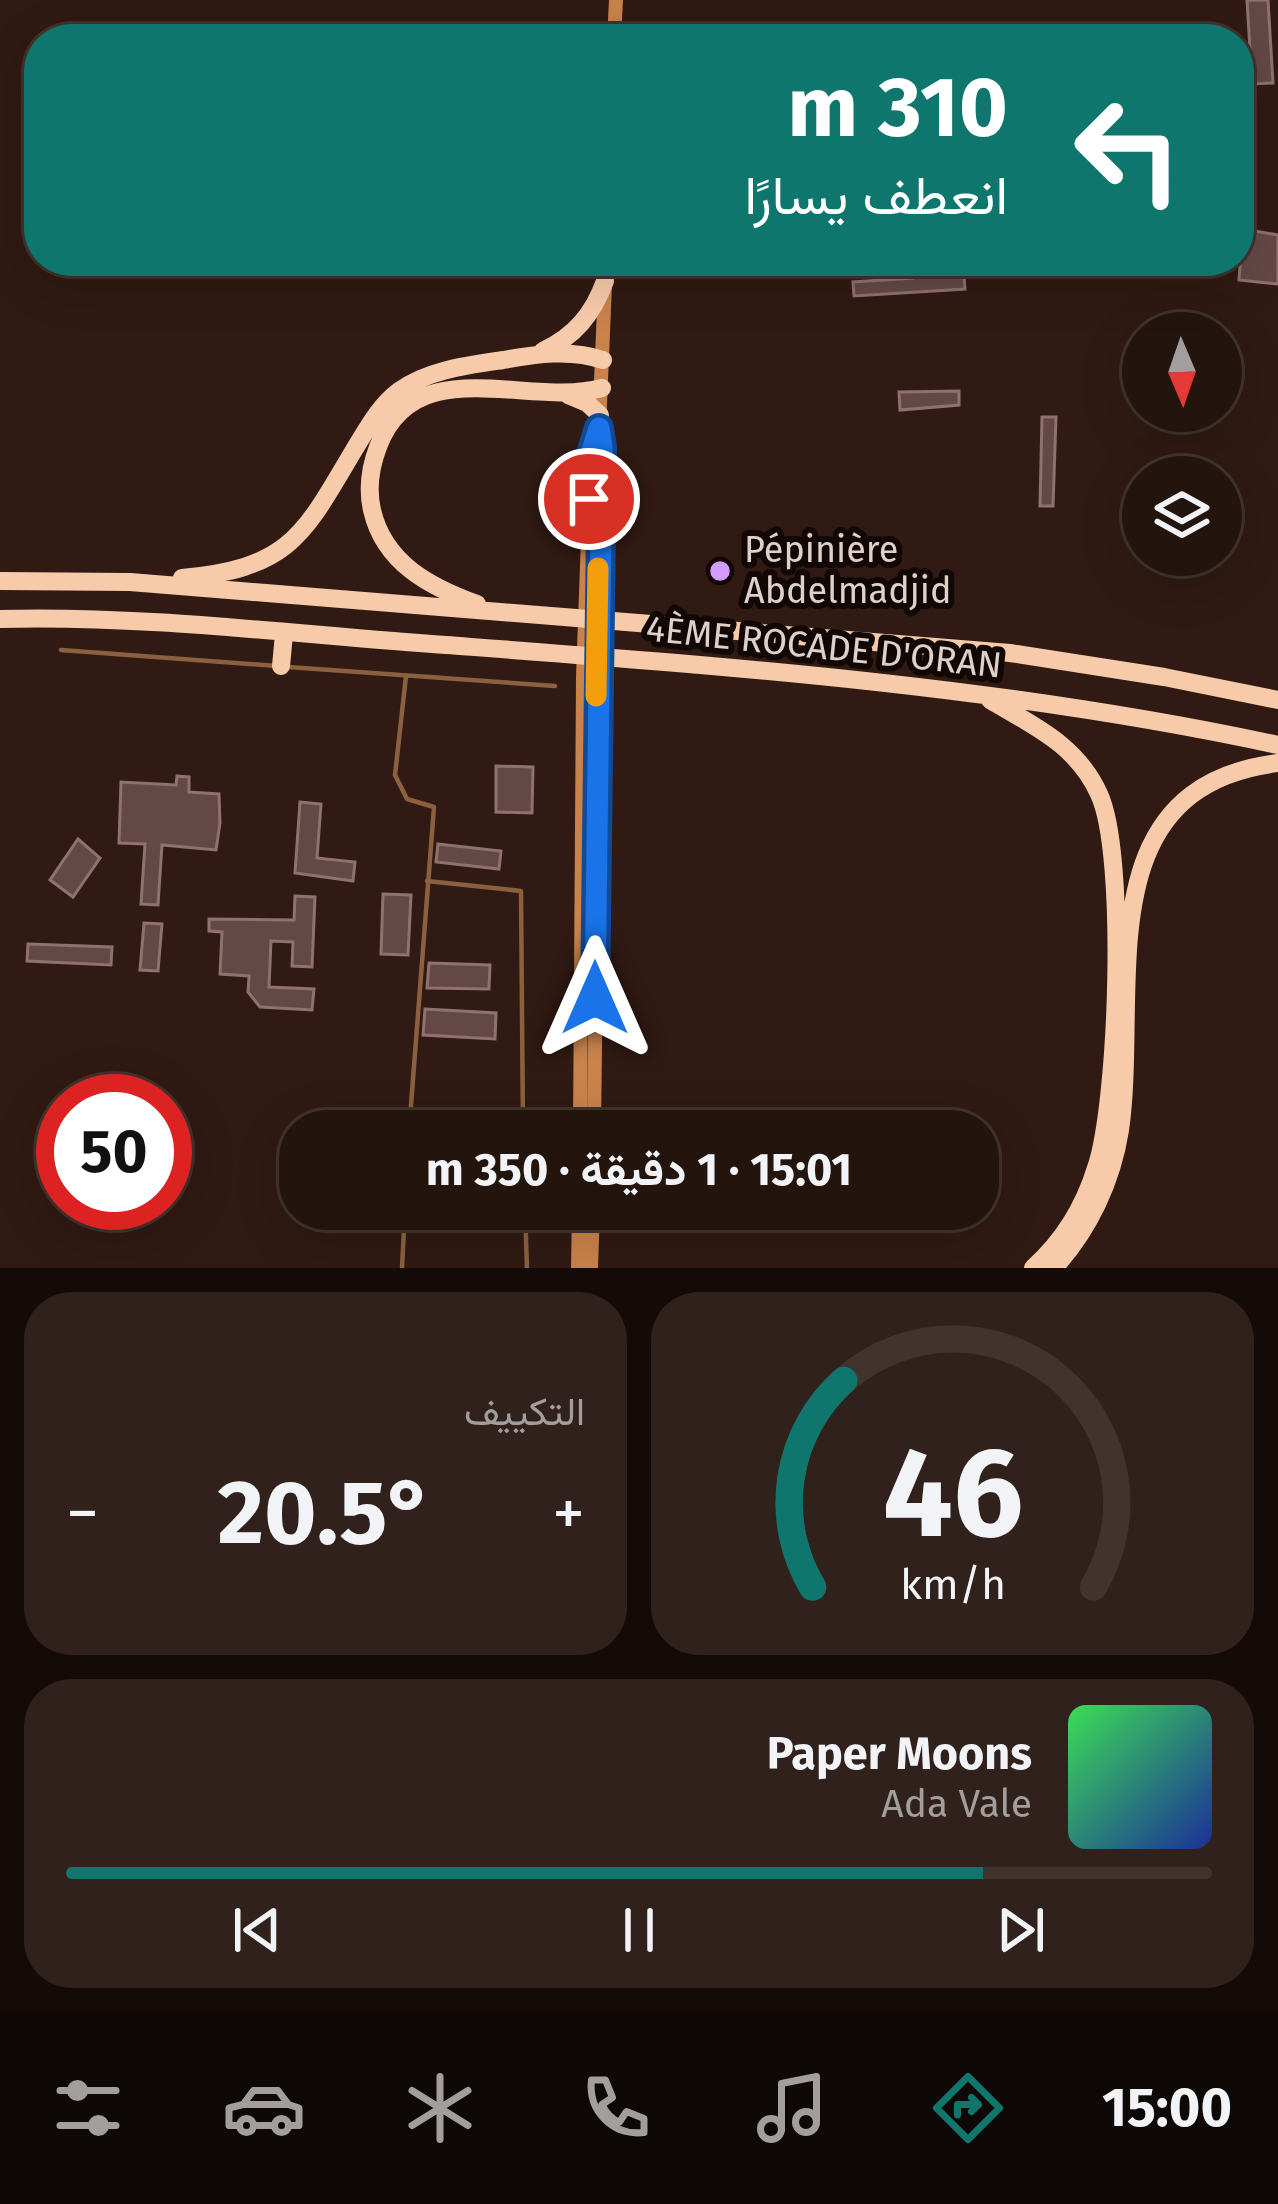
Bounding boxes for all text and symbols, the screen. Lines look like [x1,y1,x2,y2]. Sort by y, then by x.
text: 310 m [787,57,1008,158]
icon: left [1050,72,1206,228]
text: انعطف يسارًا [744,164,1008,228]
north arrow [1122,312,1242,432]
map controls [1122,312,1242,576]
pin [538,448,640,550]
button: layers [1122,456,1242,576]
icon: arrive [556,466,622,532]
place label: Pépinière Abdelmadjid [744,528,951,613]
marker: Pépinière Abdelmadjid [707,558,733,584]
street label: 4ÈME ROCADE D'ORAN [644,605,1004,688]
position arrow [532,935,658,1061]
speed limit sign: 50 [36,1074,192,1230]
text: 15:01 · 1 دقيقة · 350 m [426,1143,852,1197]
text: التكييف [464,1389,585,1435]
text: 46 [882,1419,1023,1569]
text: 20.5° [218,1459,433,1567]
text: − [66,1474,99,1553]
text: + [552,1474,585,1553]
text: km/h [899,1558,1006,1609]
text: Paper Moons [767,1727,1032,1781]
text: Ada Vale [881,1781,1032,1827]
icon: previous [224,1897,290,1963]
icon: pause [606,1897,672,1963]
icon: next [988,1897,1054,1963]
icon: filters [46,2066,130,2150]
icon: car [222,2066,306,2150]
icon: climate [398,2066,482,2150]
icon: phone [574,2066,658,2150]
icon: music [750,2066,834,2150]
icon: directions [926,2066,1010,2150]
text: 15:00 [1102,2076,1232,2140]

